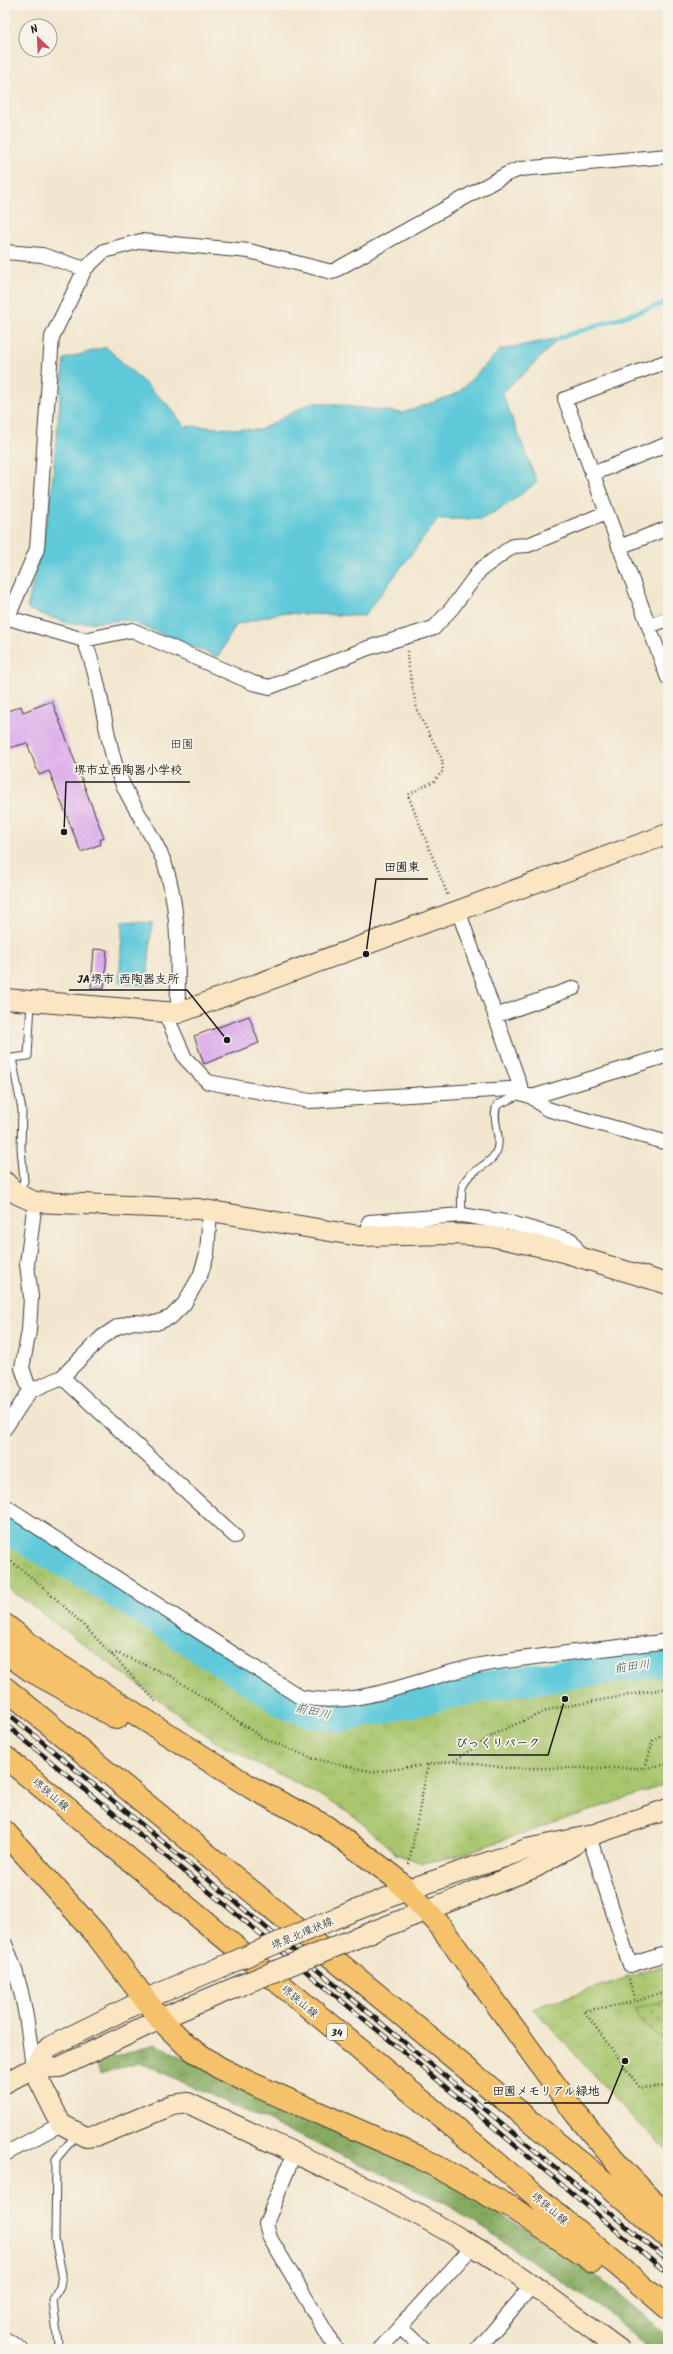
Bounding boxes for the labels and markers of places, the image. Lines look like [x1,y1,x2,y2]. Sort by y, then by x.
callout: 堺市立西陶器小学校 [66,758,190,782]
callout: 田園東 [376,855,428,879]
callout: JA堺市 西陶器支所 [69,966,187,990]
callout: びっくりパーク [448,1731,548,1755]
callout: 田園メモリアル緑地 [484,2079,608,2103]

